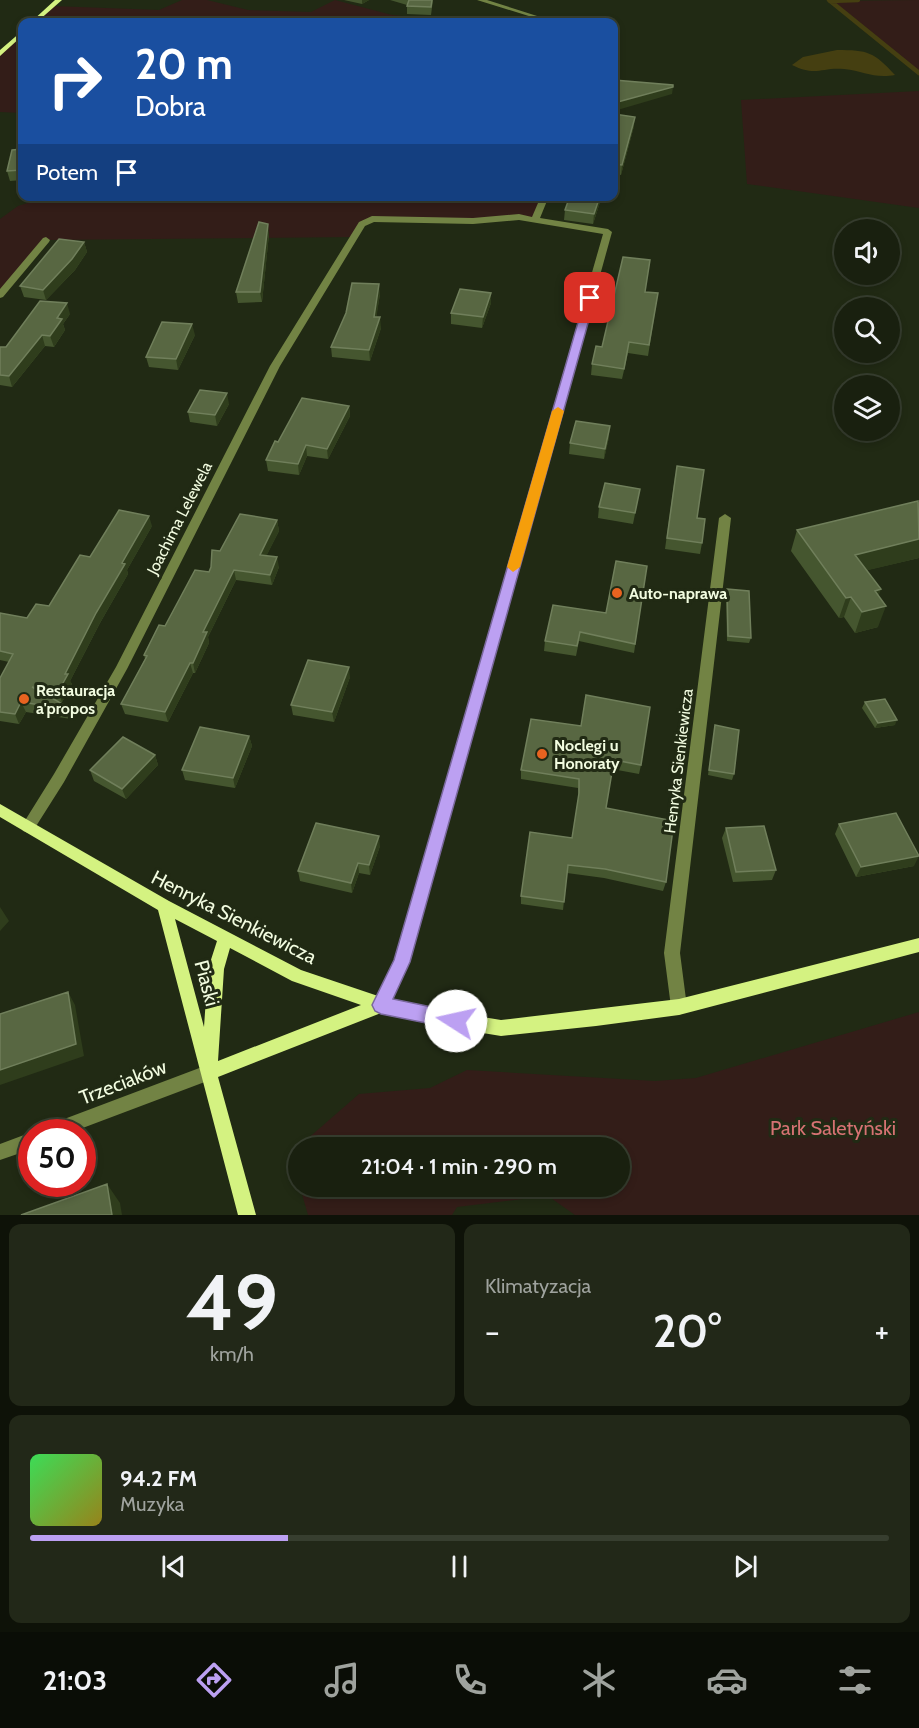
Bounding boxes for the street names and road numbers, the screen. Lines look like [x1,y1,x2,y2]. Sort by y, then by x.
street label: Joachima Lelewela [142,458,216,579]
street label: Henryka Sienkiewicza [660,687,697,835]
street label: Henryka Sienkiewicza [147,865,321,969]
street label: Piaski [189,957,225,1009]
street label: Trzeciaków [76,1054,170,1110]

